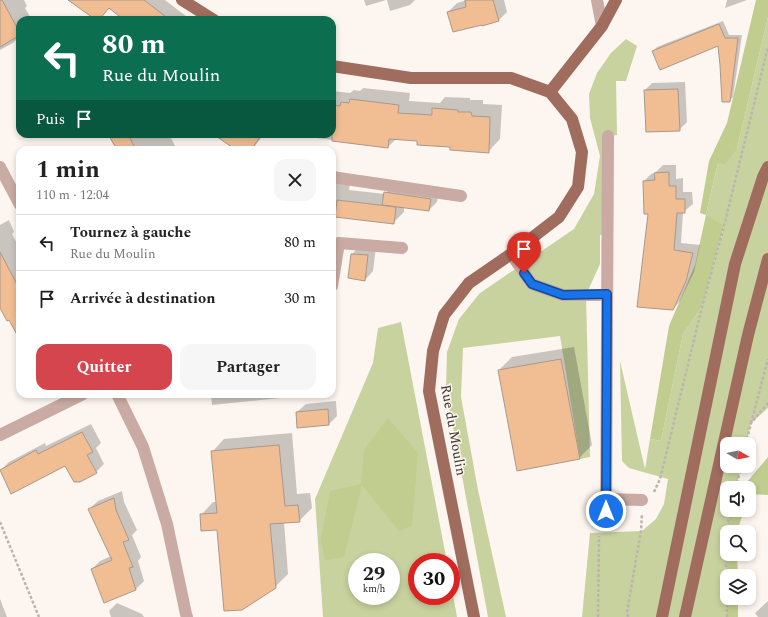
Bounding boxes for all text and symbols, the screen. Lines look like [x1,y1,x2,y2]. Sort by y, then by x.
text: 80 m [102,23,166,66]
icon: left [36,32,88,84]
text: Rue du Moulin [102,62,220,89]
text: Puis [36,108,65,131]
icon: arrive [73,108,95,130]
text: 1 min [36,152,100,188]
button: close [274,159,316,201]
text: 110 m · 12:04 [36,185,109,205]
text: Tournez à gauche [70,221,191,244]
text: 80 m [284,231,316,254]
icon: left [36,232,58,254]
pin [507,232,541,273]
icon: arrive [513,238,535,260]
text: Rue du Moulin [70,244,155,264]
text: Arrivée à destination [70,287,216,310]
text: 30 m [284,287,316,310]
icon: arrive [36,288,58,310]
button: Quitter [36,344,172,390]
button: Partager [180,344,316,390]
street label: Rue du Moulin [435,383,472,477]
north arrow [720,437,756,473]
map controls [720,437,756,605]
button: sound [720,481,756,517]
position arrow [585,490,627,532]
button: search [720,525,756,561]
speed limit sign: 30 [408,553,460,605]
text: 29 [363,559,385,589]
button: layers [720,569,756,605]
text: km/h [363,581,385,597]

